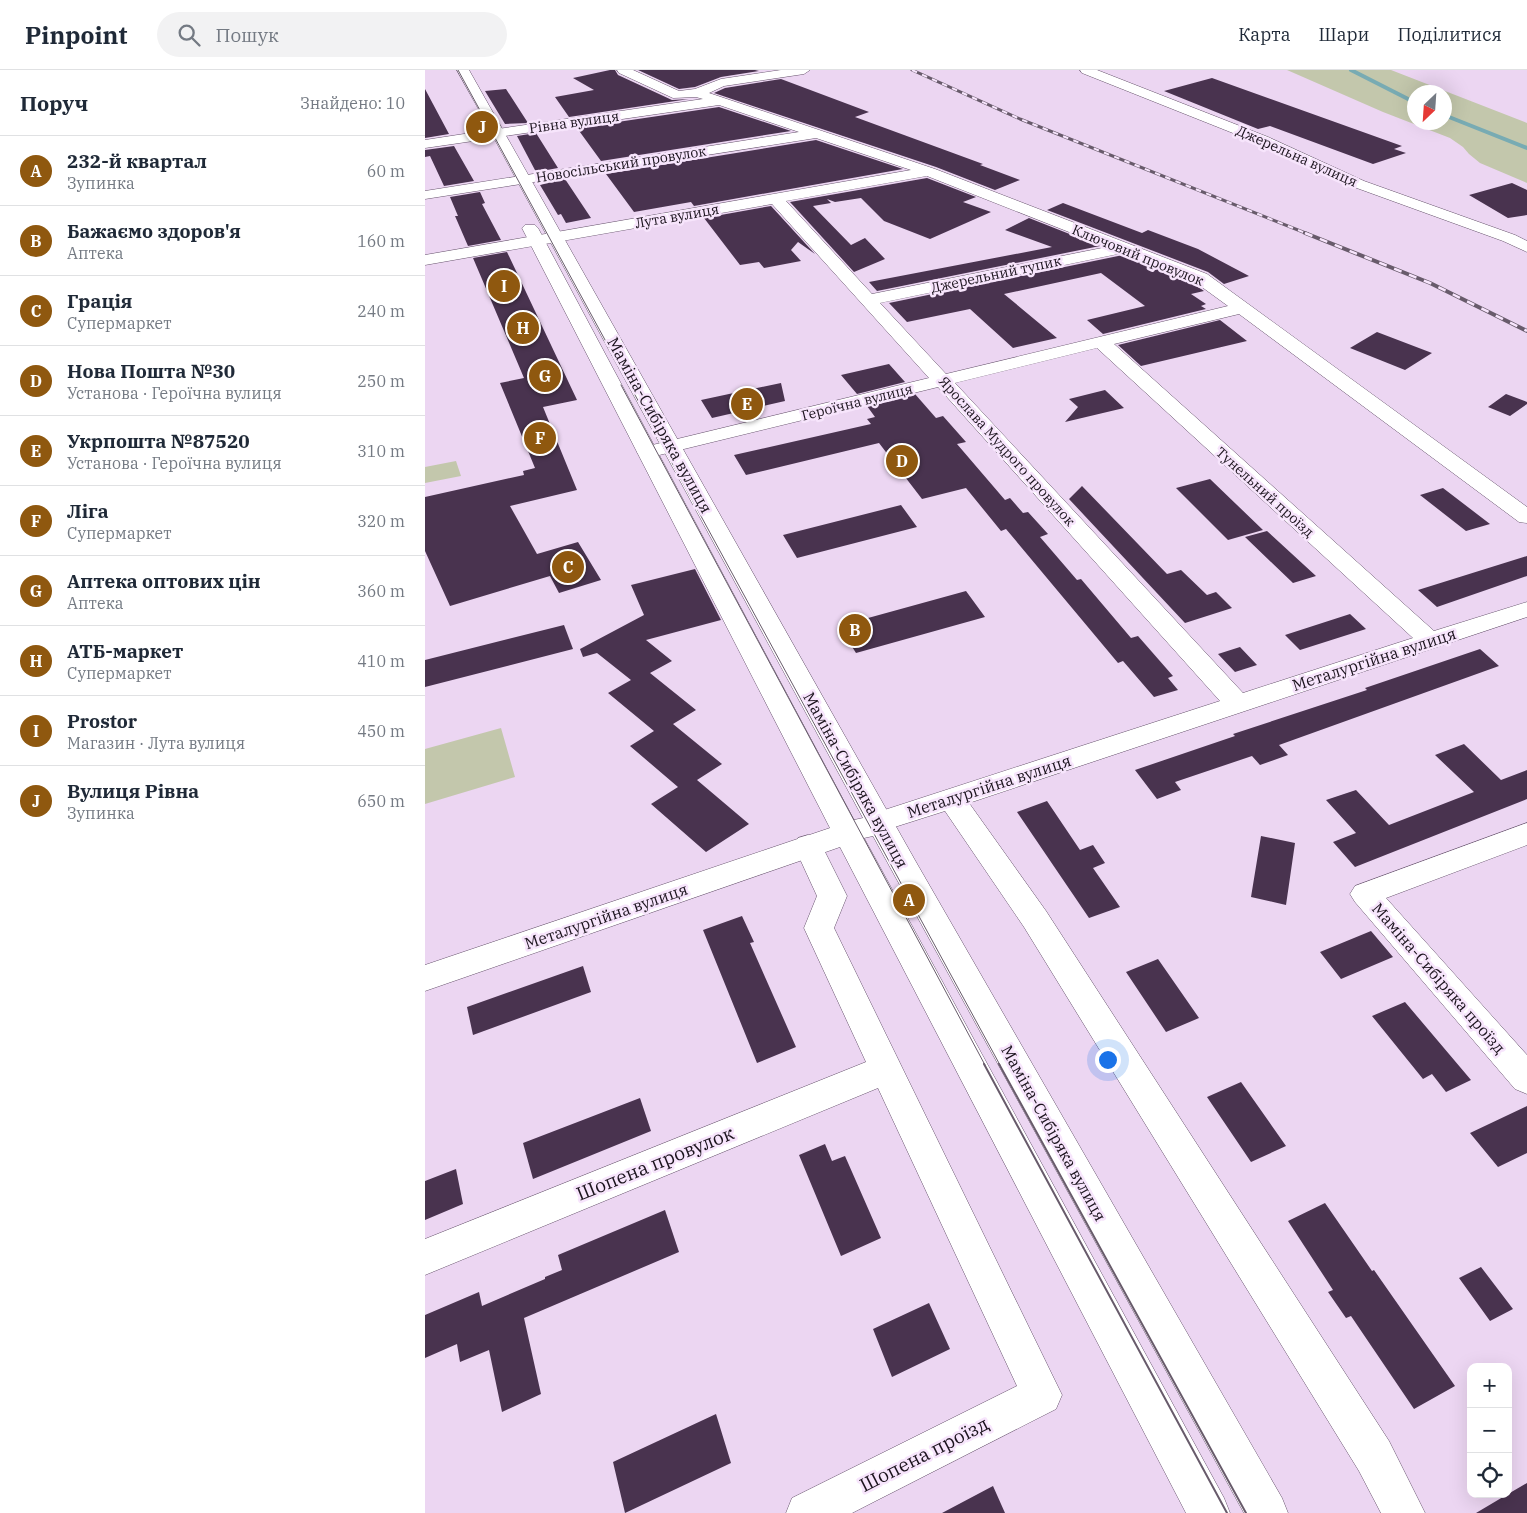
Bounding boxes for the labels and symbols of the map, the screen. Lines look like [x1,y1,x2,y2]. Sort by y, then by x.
north arrow [1407,85,1452,130]
street label: Рівна вулиця [528,107,620,137]
pin: J [466,108,498,146]
street label: Джерельна вулиця [1234,121,1360,191]
street label: Новосільський провулок [534,142,708,186]
street label: Лута вулиця [634,200,720,232]
street label: Ключовий провулок [1069,220,1207,290]
street label: Джерельний тупик [929,251,1063,297]
pin: I [488,267,520,305]
pin: H [507,309,539,347]
street label: Маміна-Сибіряка вулиця [603,334,717,516]
pin: G [529,357,561,395]
street label: Ярослава Мудрого провулок [935,372,1079,530]
street label: Героїчна вулиця [800,379,914,425]
pin: E [731,385,763,423]
pin: F [524,419,556,457]
pin: D [886,442,918,480]
street label: Тунельний проїзд [1212,443,1318,541]
pin: C [552,548,584,586]
pin: B [839,611,871,649]
street label: Металургійна вулиця [1290,623,1458,695]
street label: Маміна-Сибіряка вулиця [799,689,913,871]
street label: Металургійна вулиця [905,750,1073,822]
street label: Металургійна вулиця [522,879,690,953]
pin: A [893,881,925,919]
street label: Маміна-Сибіряка проїзд [1368,898,1510,1058]
street label: Маміна-Сибіряка вулиця [997,1042,1111,1224]
your location [1095,1047,1121,1073]
street label: Шопена провулок [573,1120,737,1206]
street label: Шопена проїзд [855,1411,993,1497]

